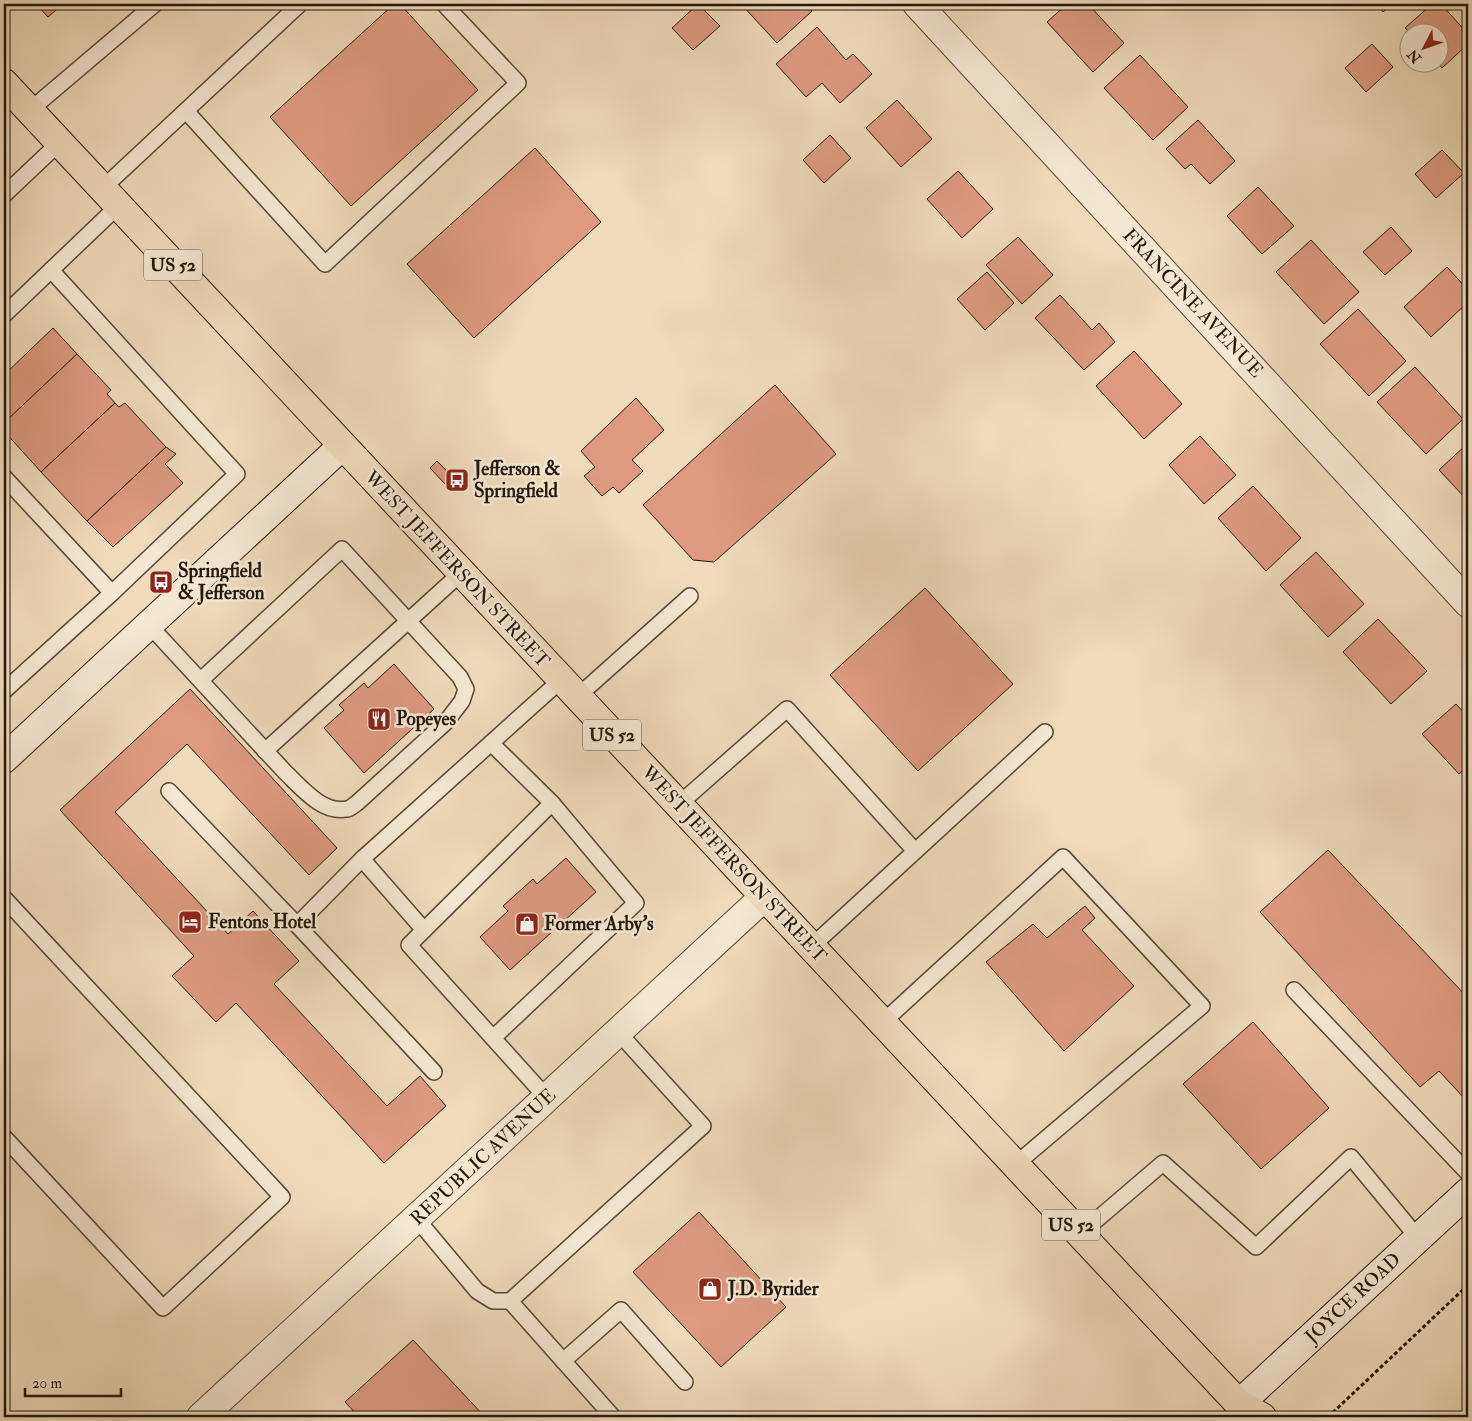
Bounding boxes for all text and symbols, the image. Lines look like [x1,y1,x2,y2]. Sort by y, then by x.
north arrow [1400,22,1450,72]
text: N [1404,46,1426,67]
street label: FRANCINE AVENUE [1118,223,1269,383]
road number: US 52 [144,250,202,280]
place label: Jefferson & Springfield [473,457,561,504]
street label: WEST JEFFERSON STREET [359,465,555,673]
bus stop icon: Jefferson & Springfield [444,467,470,493]
place label: Springfield & Jefferson [178,559,265,605]
bus stop icon: Springfield & Jefferson [148,569,174,595]
restaurant icon: Popeyes [366,706,392,732]
place label: Popeyes [396,707,456,732]
road number: US 52 [583,720,641,750]
street label: WEST JEFFERSON STREET [636,760,832,968]
hotel icon: Fentons Hotel [177,909,203,935]
place label: Fentons Hotel [208,910,316,934]
shop icon: Former Arby's [514,911,540,937]
place label: Former Arby's [544,912,654,937]
street label: REPUBLIC AVENUE [405,1083,561,1231]
road number: US 52 [1042,1210,1100,1240]
street label: JOYCE ROAD [1299,1247,1406,1349]
shop icon: J.D. Byrider [697,1276,723,1302]
place label: J.D. Byrider [727,1277,820,1302]
scale bar [25,1366,121,1398]
text: 20 m [32,1374,62,1393]

